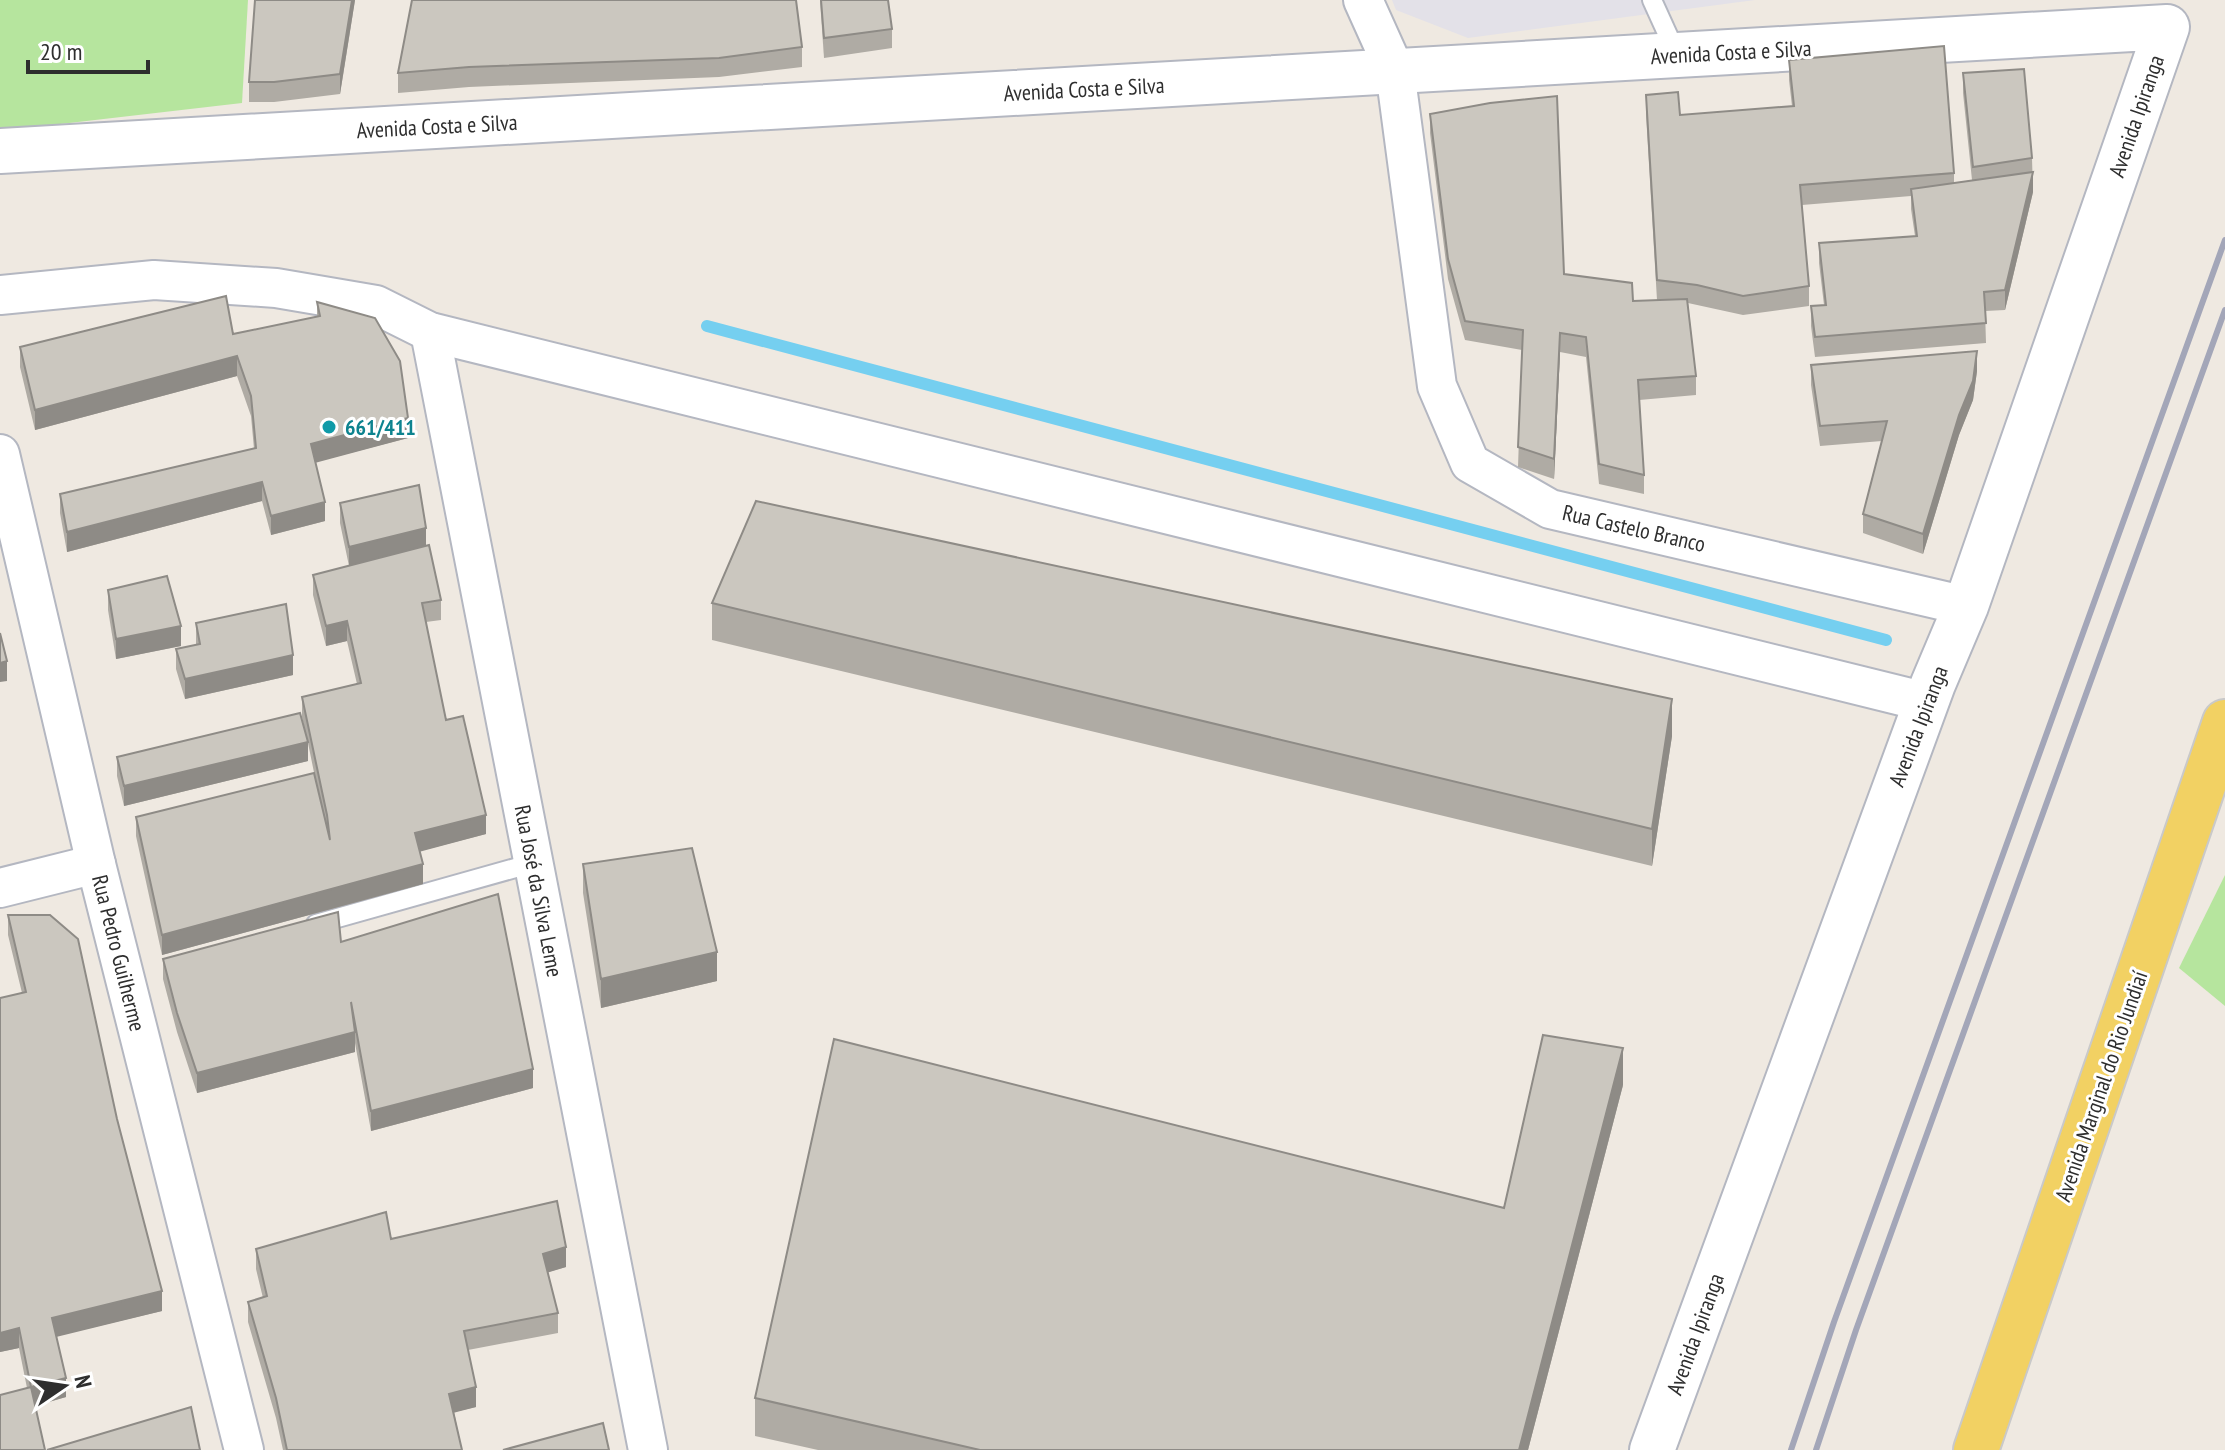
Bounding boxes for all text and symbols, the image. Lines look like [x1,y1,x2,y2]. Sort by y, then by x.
scale bar [28,24,148,74]
street label: Avenida Costa e Silva [1650,34,1812,70]
text: 20 m [40,36,82,67]
street label: Avenida Ipiranga [2102,51,2170,181]
street label: Avenida Costa e Silva [1003,71,1165,107]
street label: Avenida Costa e Silva [356,108,518,144]
place label: 661/411 [345,413,416,441]
marker: 661/411 [320,418,338,436]
street label: Rua Castelo Branco [1560,498,1708,558]
street label: Avenida Ipiranga [1882,662,1954,790]
street label: Rua José da Silva Leme [509,803,569,979]
street label: Rua Pedro Guilherme [86,872,152,1034]
street label: Avenida Marginal do Rio Jundiaí [2048,967,2154,1205]
street label: Avenida Ipiranga [1660,1270,1730,1398]
north arrow [24,1346,104,1426]
text: N [69,1373,98,1390]

